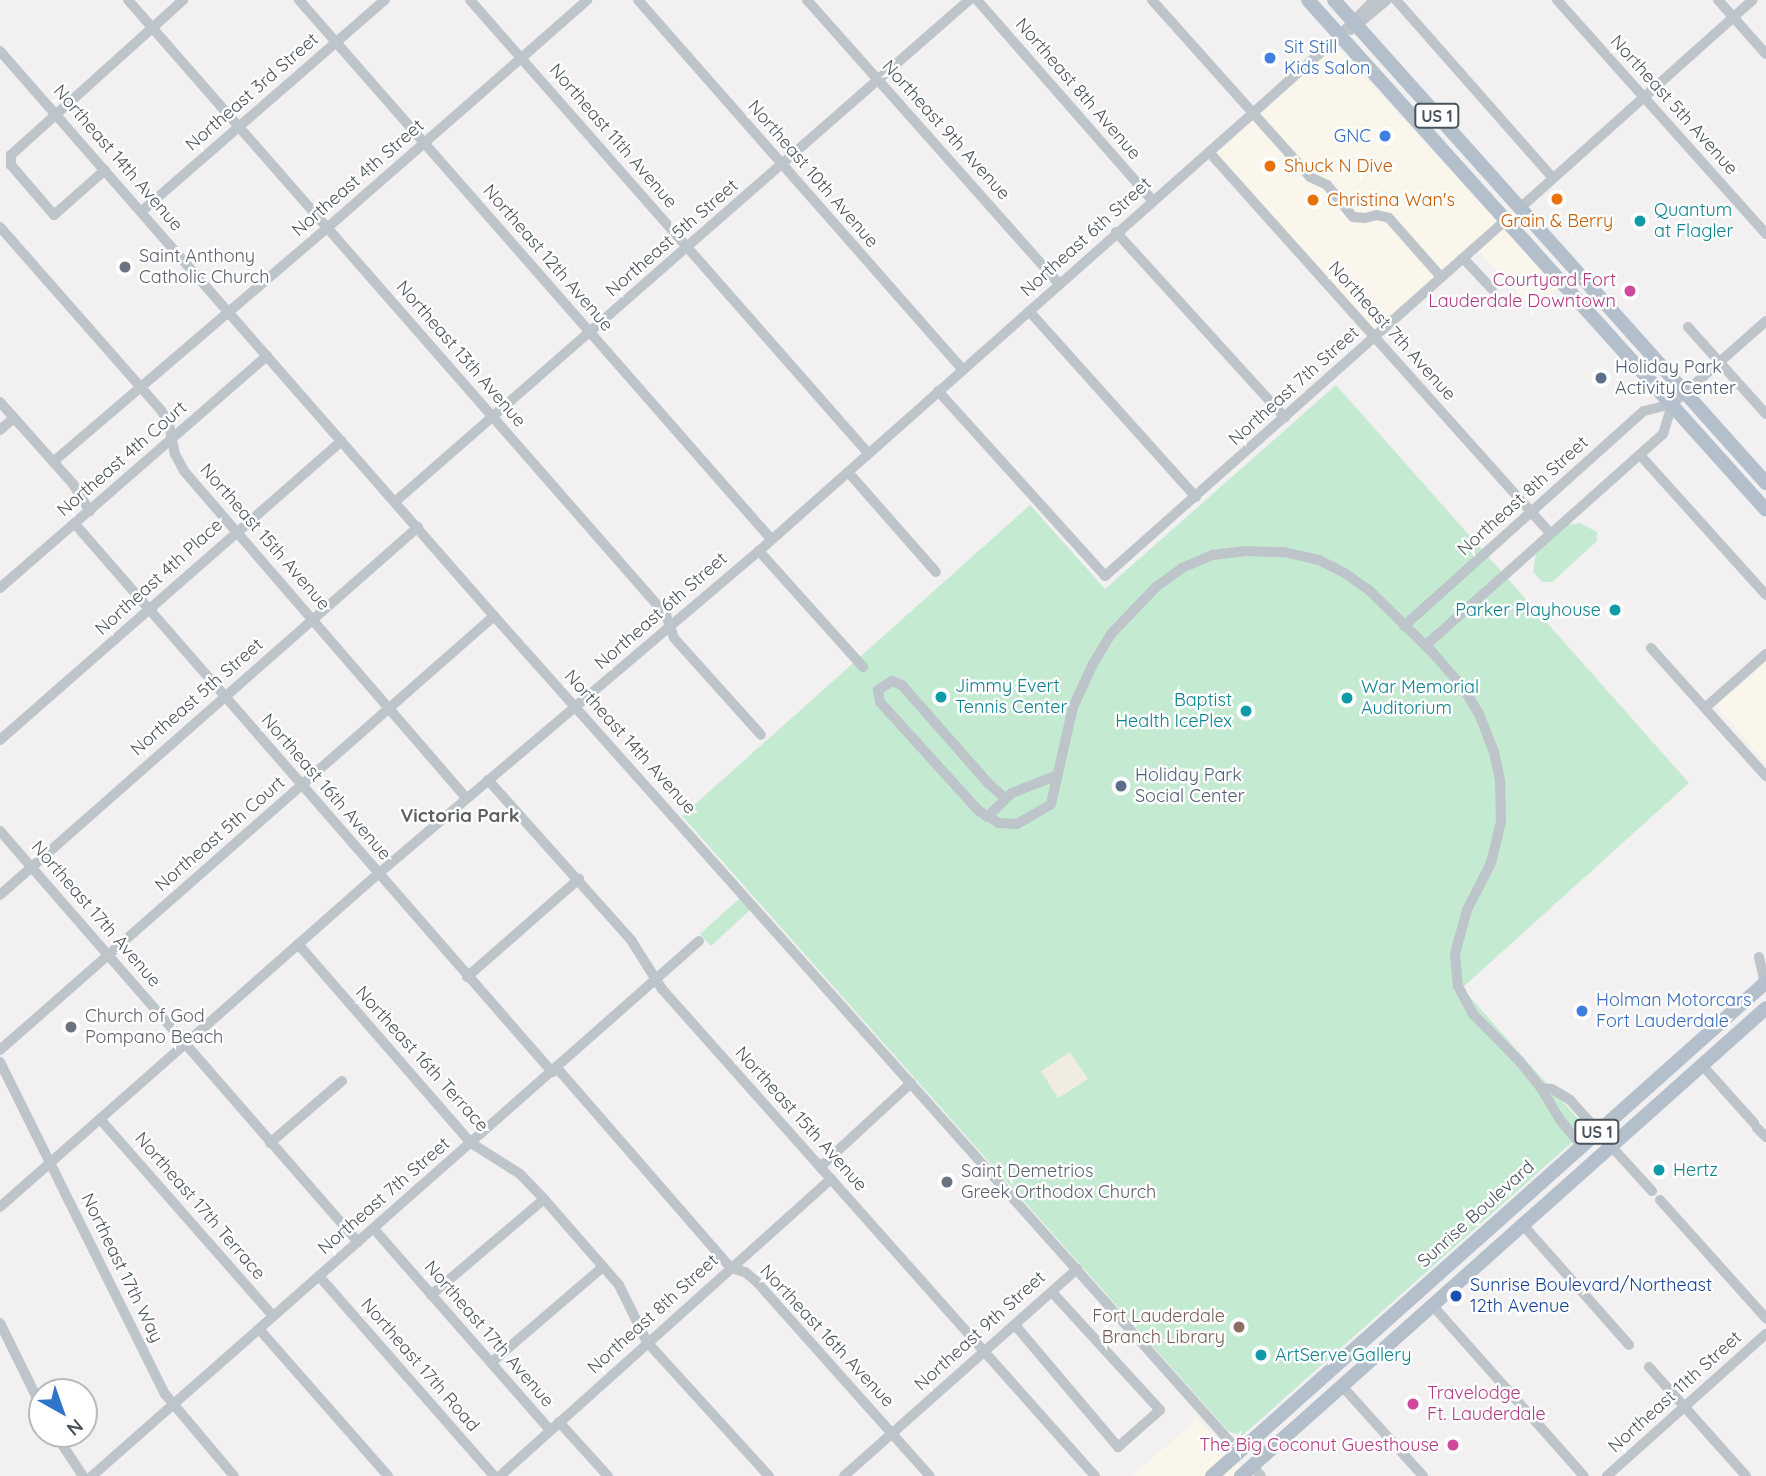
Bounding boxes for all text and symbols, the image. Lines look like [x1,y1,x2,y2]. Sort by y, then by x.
street label: Northeast 8th Avenue [1011,14,1145,164]
street label: Northeast 3rd Street [181,28,323,156]
street label: Northeast 5th Avenue [1606,31,1742,179]
place label: Sit Still Kids Salon [1284,37,1371,80]
marker: Sit Still Kids Salon [1262,50,1278,66]
street label: Northeast 9th Avenue [878,56,1014,204]
street label: Northeast 11th Avenue [545,59,681,213]
street label: Northeast 14th Avenue [49,81,187,235]
street label: Northeast 10th Avenue [743,96,883,252]
road number: US 1 [1414,104,1460,128]
street label: Northeast 4th Street [288,115,428,241]
place label: GNC [1334,125,1371,147]
marker: GNC [1377,128,1393,144]
place label: Shuck N Dive [1284,155,1393,177]
marker: Shuck N Dive [1262,158,1278,174]
street label: Northeast 6th Street [1016,173,1156,301]
street label: Northeast 5th Street [601,175,743,301]
street label: Northeast 12th Avenue [478,180,618,336]
place label: Christina Wan's [1327,189,1455,211]
marker: Grain & Berry [1549,191,1565,207]
marker: Christina Wan's [1305,192,1321,208]
place label: Quantum at Flagler [1654,200,1733,242]
place label: Grain & Berry [1501,210,1613,232]
marker: Quantum at Flagler [1632,213,1648,229]
place label: Saint Anthony Catholic Church [139,246,269,288]
street label: Northeast 7th Avenue [1324,257,1460,405]
marker: Saint Anthony Catholic Church [117,259,133,275]
place label: Courtyard Fort Lauderdale Downtown [1428,270,1616,312]
street label: Northeast 13th Avenue [392,276,530,432]
marker: Courtyard Fort Lauderdale Downtown [1622,283,1638,299]
street label: Northeast 7th Street [1225,322,1363,450]
place label: Holiday Park Activity Center [1615,357,1736,400]
marker: Holiday Park Activity Center [1593,370,1609,386]
street label: Northeast 4th Court [53,397,191,521]
street label: Northeast 8th Street [1453,432,1593,560]
street label: Northeast 15th Avenue [195,459,335,615]
street label: Northeast 4th Place [91,514,227,640]
street label: Northeast 6th Street [591,548,731,674]
place label: Parker Playhouse [1455,599,1601,621]
marker: Parker Playhouse [1607,602,1623,618]
street label: Northeast 5th Street [126,634,268,760]
street label: Northeast 14th Avenue [560,665,700,819]
place label: Jimmy Evert Tennis Center [955,676,1067,718]
place label: War Memorial Auditorium [1361,677,1479,720]
marker: Jimmy Evert Tennis Center [933,689,949,705]
place label: Baptist Health IcePlex [1115,690,1232,732]
marker: War Memorial Auditorium [1339,690,1355,706]
marker: Baptist Health IcePlex [1238,703,1254,719]
street label: Northeast 16th Avenue [257,709,395,865]
place label: Holiday Park Social Center [1135,765,1245,808]
street label: Northeast 5th Court [151,772,289,896]
marker: Holiday Park Social Center [1113,778,1129,794]
district label: Victoria Park [400,805,520,827]
street label: Northeast 17th Avenue [27,837,165,991]
street label: Northeast 16th Terrace [351,982,493,1136]
place label: Holman Motorcars Fort Lauderdale [1596,990,1751,1032]
marker: Holman Motorcars Fort Lauderdale [1574,1003,1590,1019]
place label: Church of God Pompano Beach [85,1006,223,1048]
marker: Church of God Pompano Beach [63,1019,79,1035]
street label: Northeast 15th Avenue [730,1042,872,1196]
road number: US 1 [1574,1120,1620,1144]
street label: Northeast 17th Terrace [130,1128,270,1284]
street label: Northeast 7th Street [314,1133,454,1259]
street label: Sunrise Boulevard [1413,1156,1539,1272]
place label: Hertz [1673,1159,1718,1181]
place label: Saint Demetrios Greek Orthodox Church [961,1161,1156,1204]
marker: Hertz [1651,1162,1667,1178]
marker: Saint Demetrios Greek Orthodox Church [939,1174,955,1190]
street label: Northeast 17th Way [76,1190,168,1346]
street label: Northeast 8th Street [583,1250,723,1378]
street label: Northeast 17th Avenue [420,1257,558,1411]
street label: Northeast 16th Avenue [755,1260,899,1412]
street label: Northeast 9th Street [910,1267,1050,1395]
place label: Sunrise Boulevard/Northeast 12th Avenue [1470,1275,1712,1318]
marker: Sunrise Boulevard/Northeast 12th Avenue [1448,1288,1464,1304]
street label: Northeast 17th Road [356,1294,484,1436]
place label: Fort Lauderdale Branch Library [1092,1306,1225,1348]
marker: Fort Lauderdale Branch Library [1231,1319,1247,1335]
street label: Northeast 11th Street [1604,1327,1746,1457]
place label: ArtServe Gallery [1275,1344,1411,1366]
marker: ArtServe Gallery [1253,1347,1269,1363]
north arrow [28,1378,98,1448]
place label: Travelodge Ft. Lauderdale [1427,1383,1546,1426]
marker: Travelodge Ft. Lauderdale [1405,1396,1421,1412]
text: N [62,1414,88,1441]
place label: The Big Coconut Guesthouse [1199,1434,1439,1456]
marker: The Big Coconut Guesthouse [1445,1437,1461,1453]

